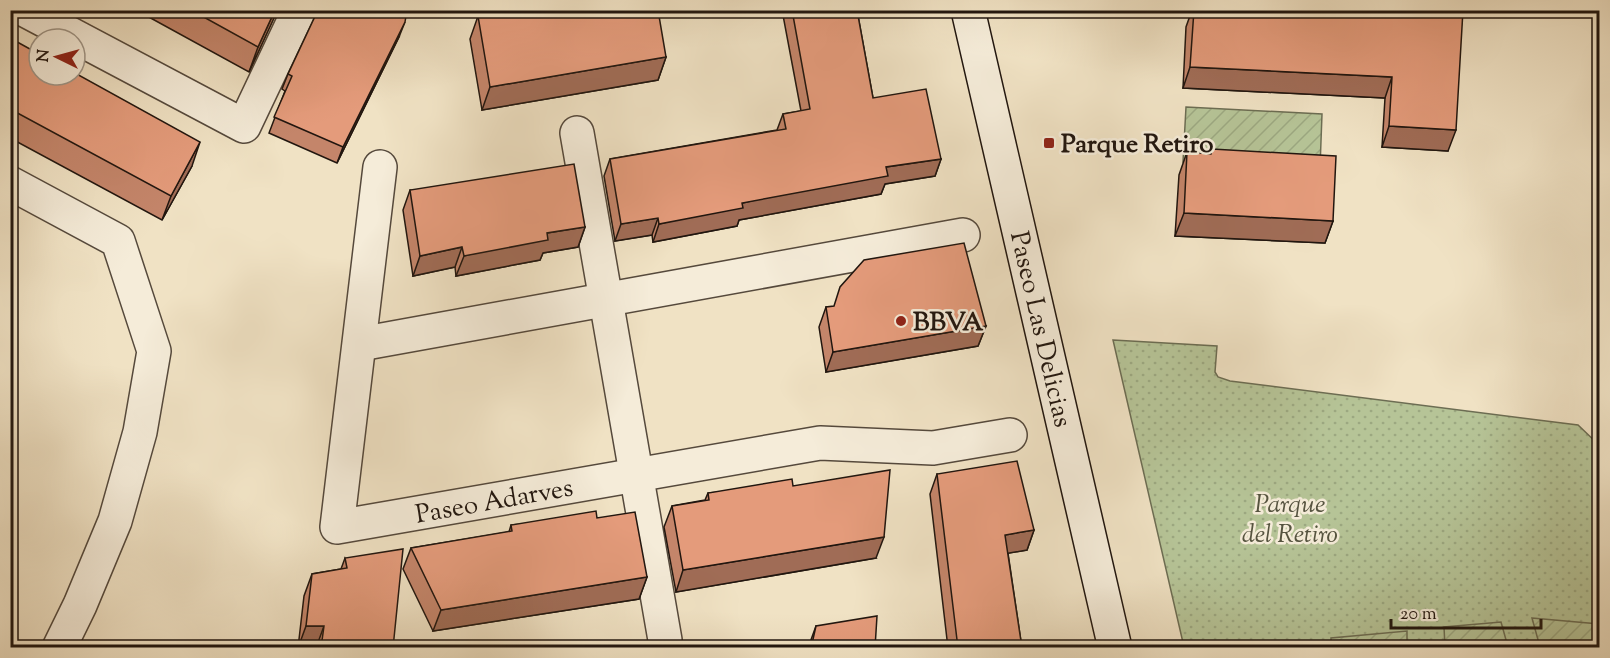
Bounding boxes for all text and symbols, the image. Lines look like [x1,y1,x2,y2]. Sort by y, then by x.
north arrow [27,27,87,87]
text: N [33,48,57,63]
place label: Parque Retiro [1061,127,1214,164]
marker: Parque Retiro [1042,136,1056,150]
street label: Paseo Las Delicias [999,228,1080,431]
place label: BBVA [913,305,984,342]
marker: BBVA [894,314,908,328]
street label: Paseo Adarves [413,470,576,535]
park label: Parque del Retiro [1242,487,1338,554]
scale bar [1391,592,1541,630]
text: 20 m [1400,602,1437,628]

